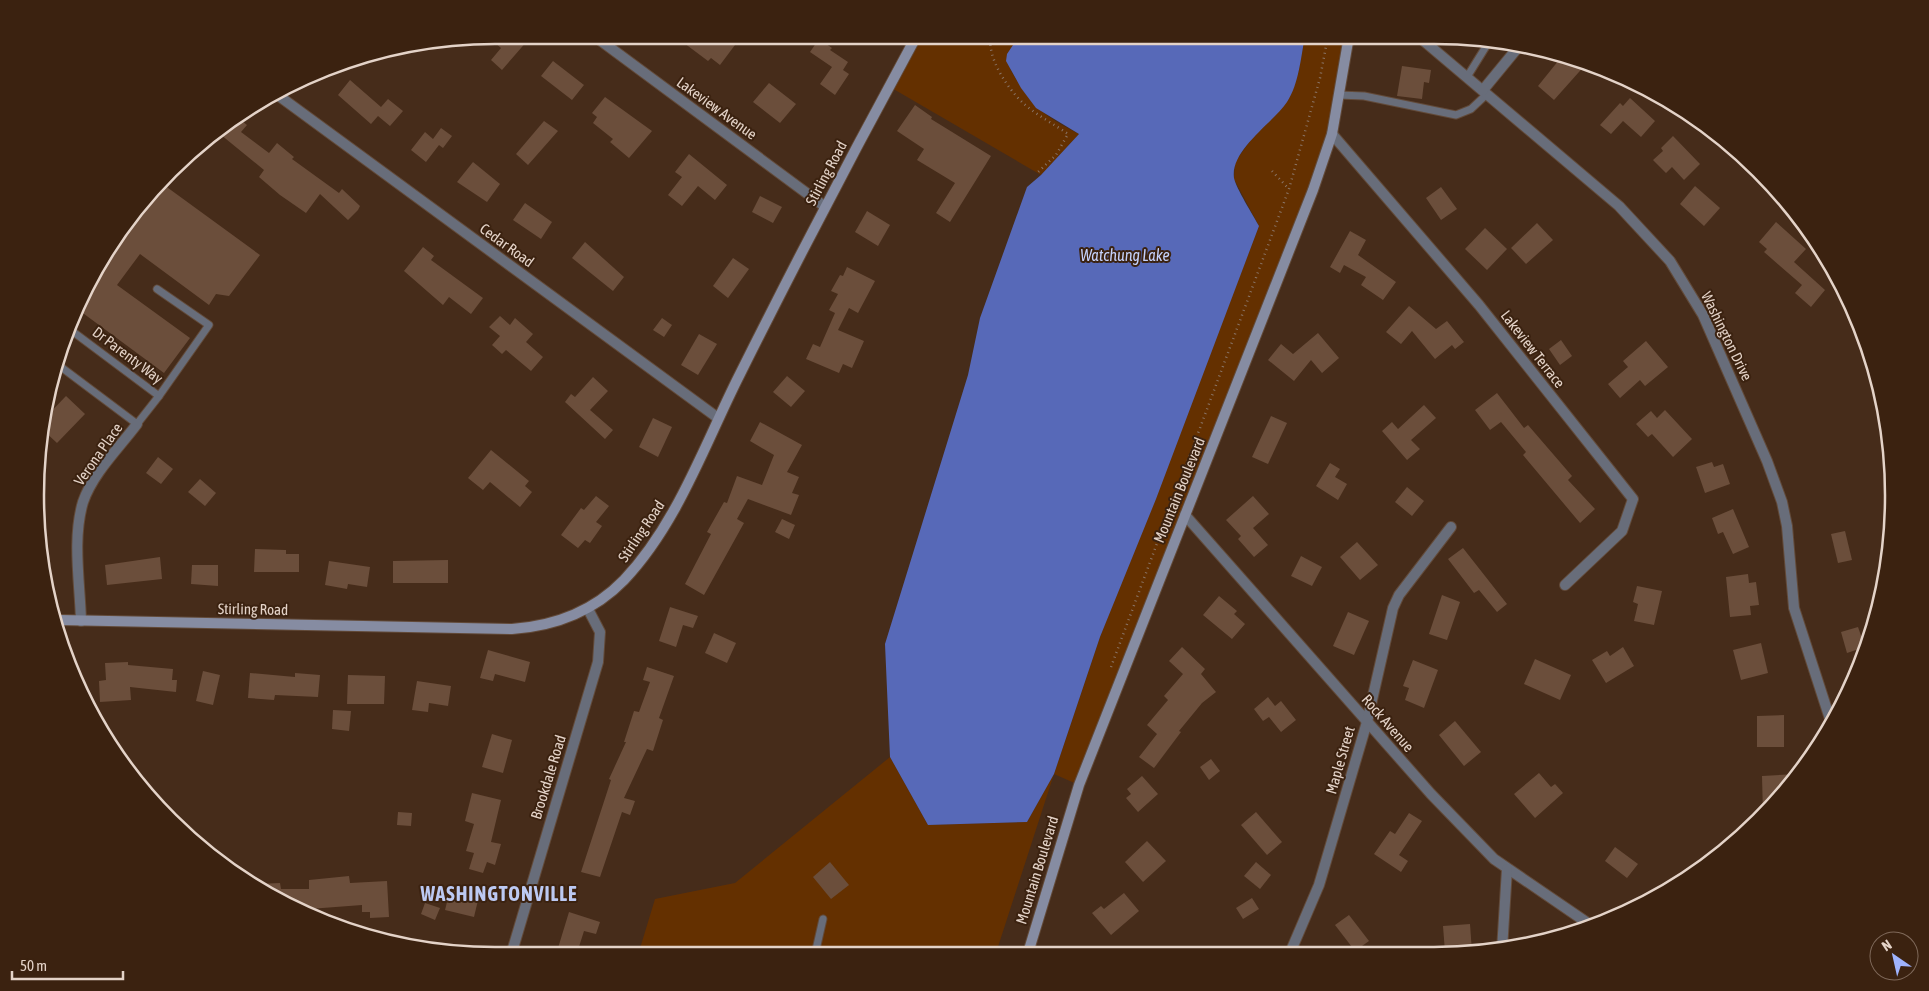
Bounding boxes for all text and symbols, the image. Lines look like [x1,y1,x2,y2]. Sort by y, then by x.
street label: Lakeview Avenue [674,73,760,143]
street label: Stirling Road [802,138,850,208]
street label: Cedar Road [477,220,537,270]
water label: Watchung Lake [1080,246,1170,265]
street label: Washington Drive [1698,289,1756,383]
street label: Lakeview Terrace [1498,307,1569,391]
street label: Dr Parenty Way [90,323,166,387]
street label: Verona Place [70,419,126,488]
street label: Mountain Boulevard [1150,435,1208,545]
street label: Stirling Road [614,497,668,565]
street label: Stirling Road [218,600,288,618]
street label: Rock Avenue [1359,691,1418,755]
street label: Maple Street [1322,724,1358,796]
street label: Brookdale Road [527,733,569,821]
street label: Mountain Boulevard [1012,814,1062,926]
district label: WASHINGTONVILLE [419,882,578,905]
north arrow [1869,931,1919,981]
text: N [1879,936,1895,954]
scale bar [12,948,124,980]
text: 50 m [20,957,47,974]

